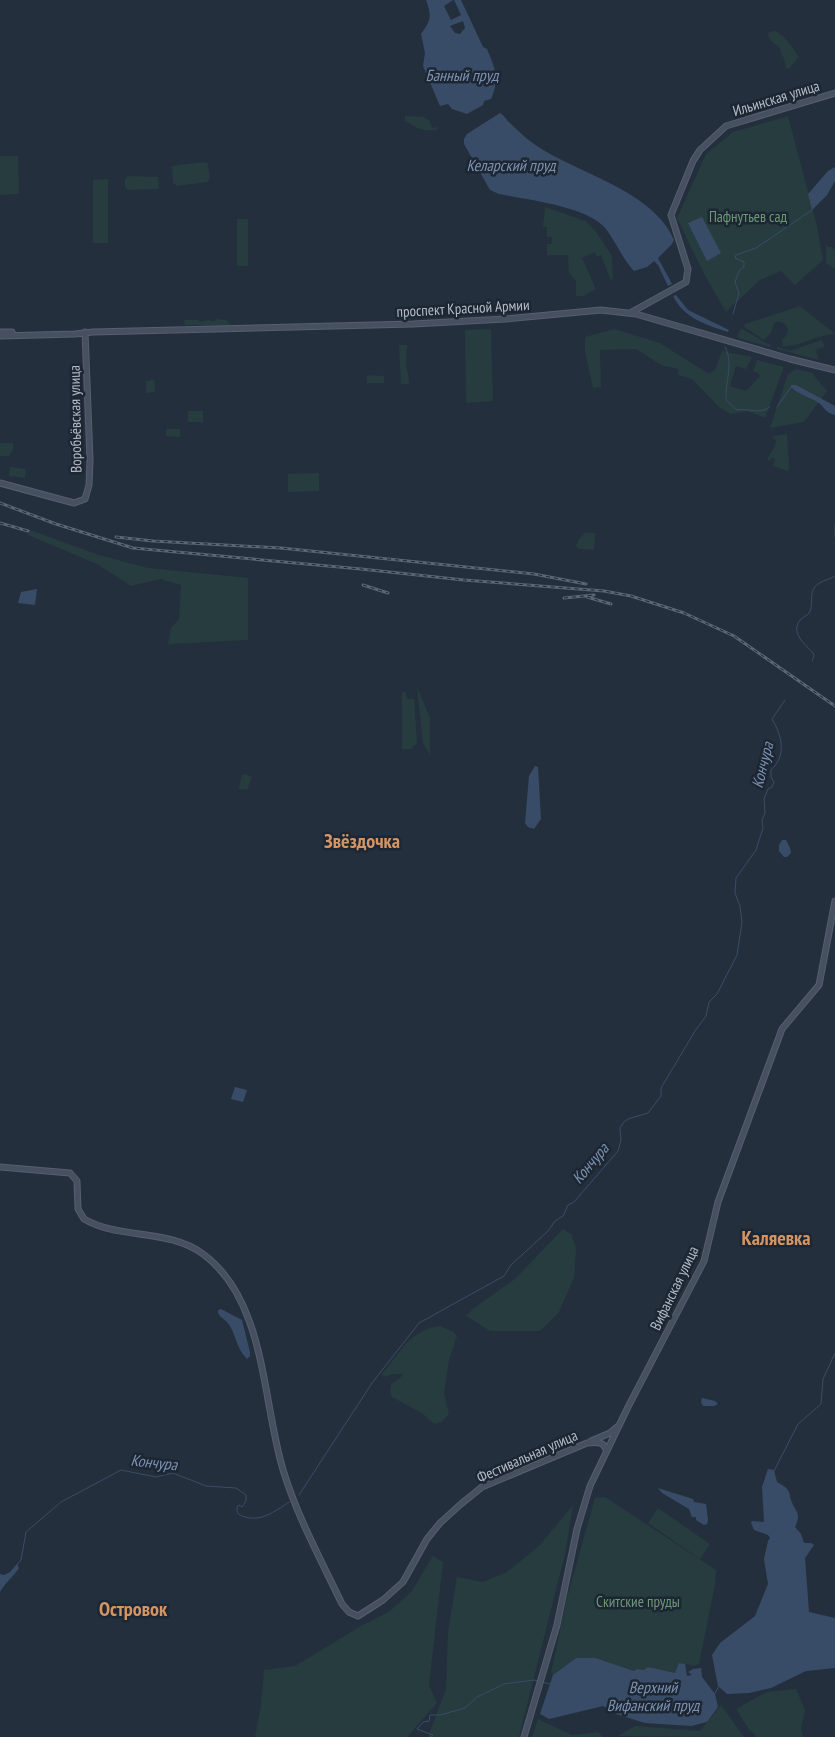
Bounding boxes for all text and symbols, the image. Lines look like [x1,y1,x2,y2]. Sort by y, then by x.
water label: Банный пруд [426,65,499,85]
street label: Ильинская улица [730,76,822,120]
water label: Келарский пруд [466,155,557,175]
park label: Пафнутьев сад [709,207,787,226]
street label: проспект Красной Армии [396,295,530,321]
street label: Воробьёвская улица [65,365,85,473]
water label: Кончура [747,738,778,790]
district label: Звёздочка [324,828,400,854]
water label: Кончура [567,1137,614,1187]
district label: Каляевка [741,1225,811,1251]
street label: Вифанская улица [645,1243,703,1333]
street label: Фестивальная улица [474,1425,580,1487]
water label: Кончура [130,1450,180,1475]
park label: Скитские пруды [596,1592,680,1611]
district label: Островок [99,1596,168,1622]
water label: Верхний Вифанский пруд [607,1677,700,1715]

